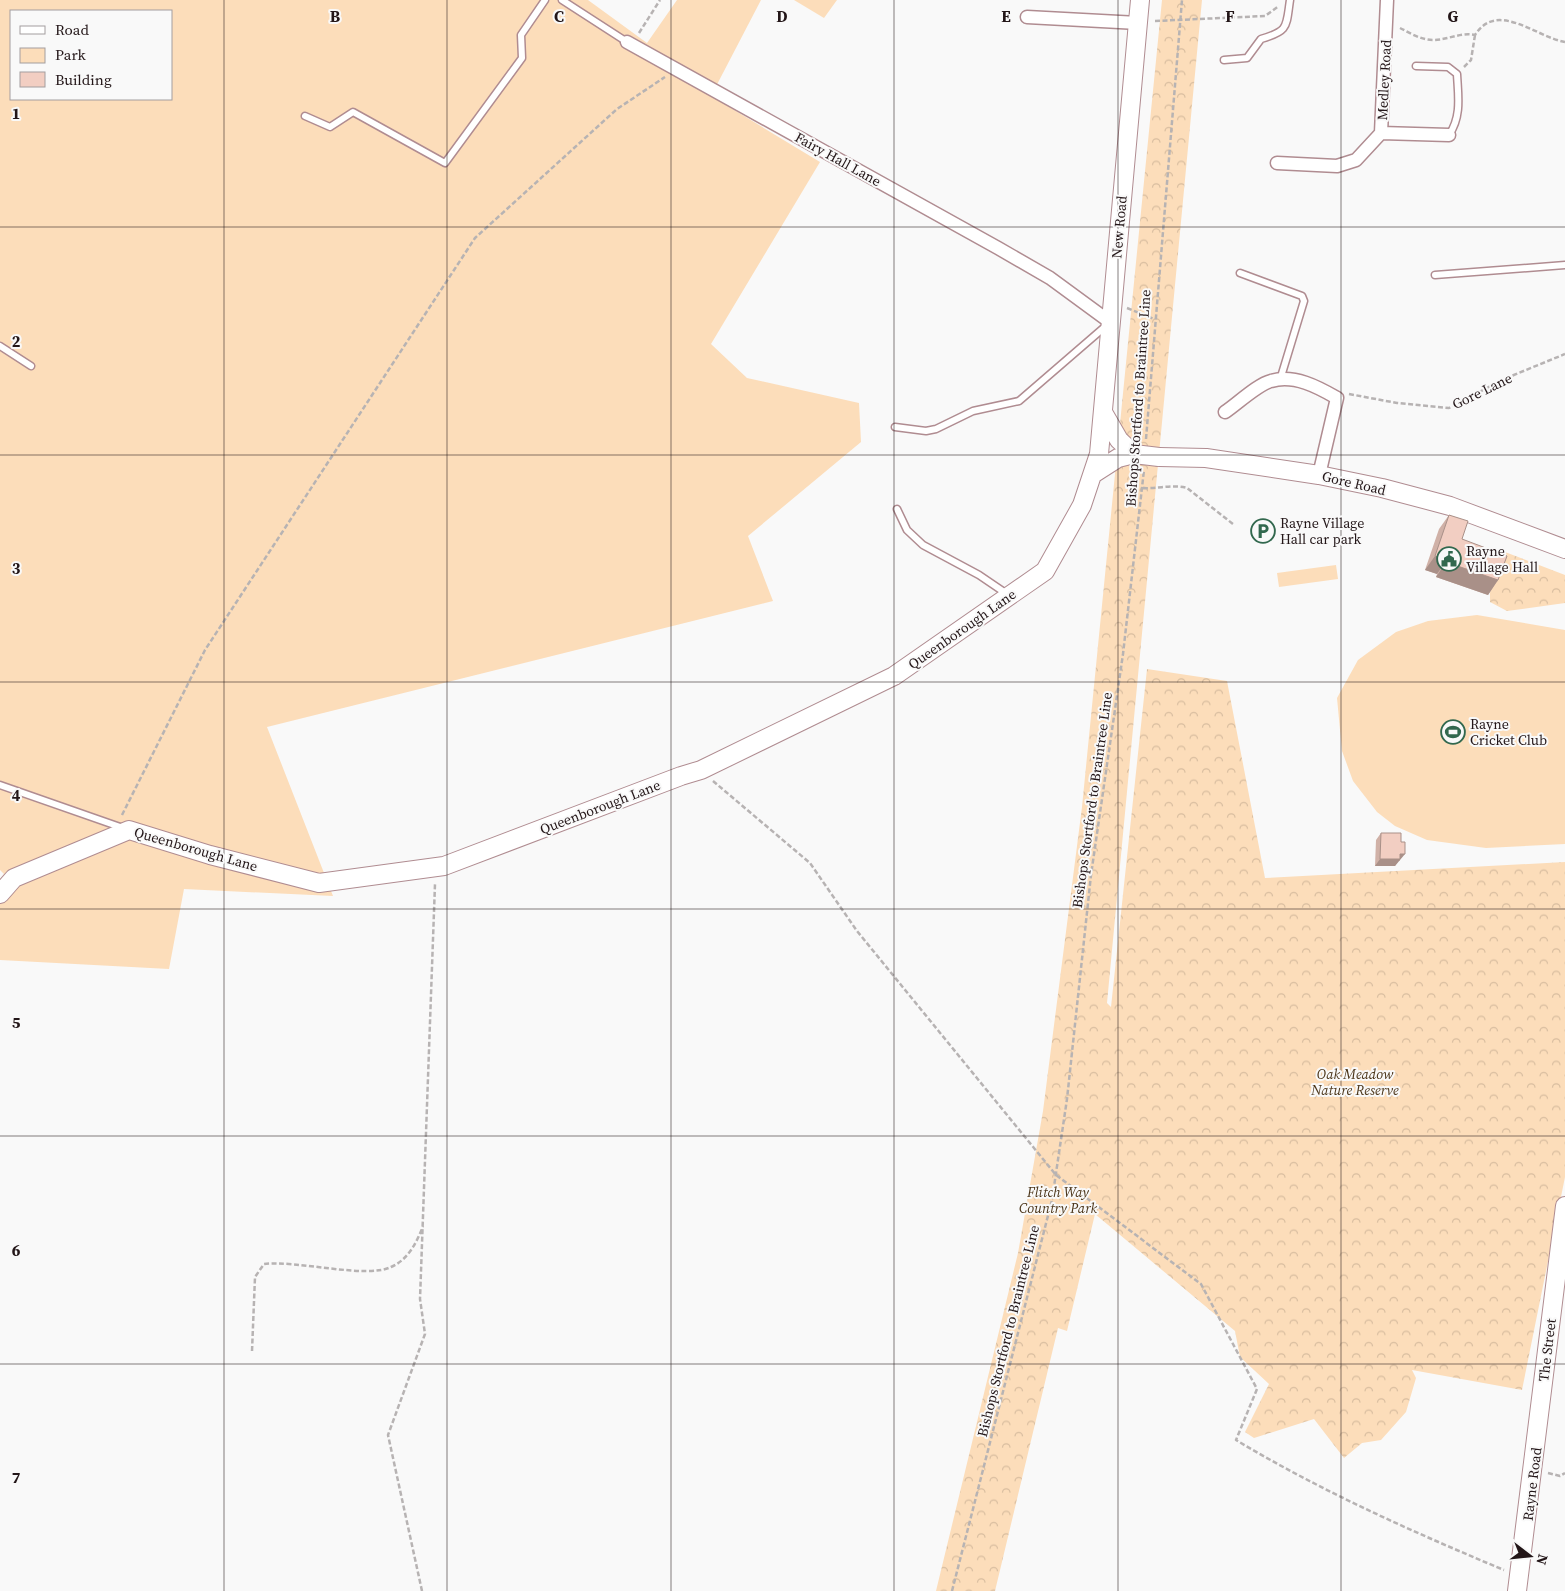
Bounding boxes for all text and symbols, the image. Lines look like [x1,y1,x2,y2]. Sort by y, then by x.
text: B [330,5,341,27]
text: C [554,5,564,27]
text: D [776,5,788,27]
text: E [1001,5,1011,27]
text: F [1225,5,1235,27]
text: G [1448,5,1459,27]
legend [10,10,172,100]
text: Road [55,19,89,40]
street label: Medley Road [1372,39,1396,121]
text: Park [55,44,87,65]
text: Building [55,69,112,90]
text: 1 [12,102,20,124]
street label: Fairy Hall Lane [791,127,885,191]
street label: New Road [1106,195,1132,259]
street label: Bishops Stortford to Braintree Line [1120,289,1156,507]
text: 2 [12,330,21,352]
street label: Gore Lane [1449,368,1515,414]
street label: Gore Road [1320,466,1388,500]
place label: Rayne Village Hall car park [1280,513,1364,549]
parking icon: Rayne Village Hall car park [1250,518,1276,544]
place label: Rayne Village Hall [1466,541,1538,577]
public building icon: Rayne Village Hall [1436,546,1462,572]
text: 3 [12,557,21,579]
street label: Queenborough Lane [904,584,1020,674]
street label: Bishops Stortford to Braintree Line [1067,691,1117,909]
place label: Rayne Cricket Club [1470,714,1547,750]
sports icon: Rayne Cricket Club [1440,719,1466,745]
street label: Queenborough Lane [537,775,663,839]
text: 4 [12,784,21,806]
street label: Queenborough Lane [132,822,260,876]
text: 5 [12,1011,21,1033]
park label: Oak Meadow Nature Reserve [1310,1064,1399,1100]
park label: Flitch Way Country Park [1019,1182,1097,1218]
street label: Bishops Stortford to Braintree Line [972,1223,1044,1439]
text: 6 [12,1239,21,1261]
street label: The Street [1533,1317,1561,1383]
street label: Rayne Road [1518,1446,1546,1522]
text: 7 [12,1466,21,1488]
north arrow [1505,1531,1555,1581]
text: N [1531,1552,1554,1567]

